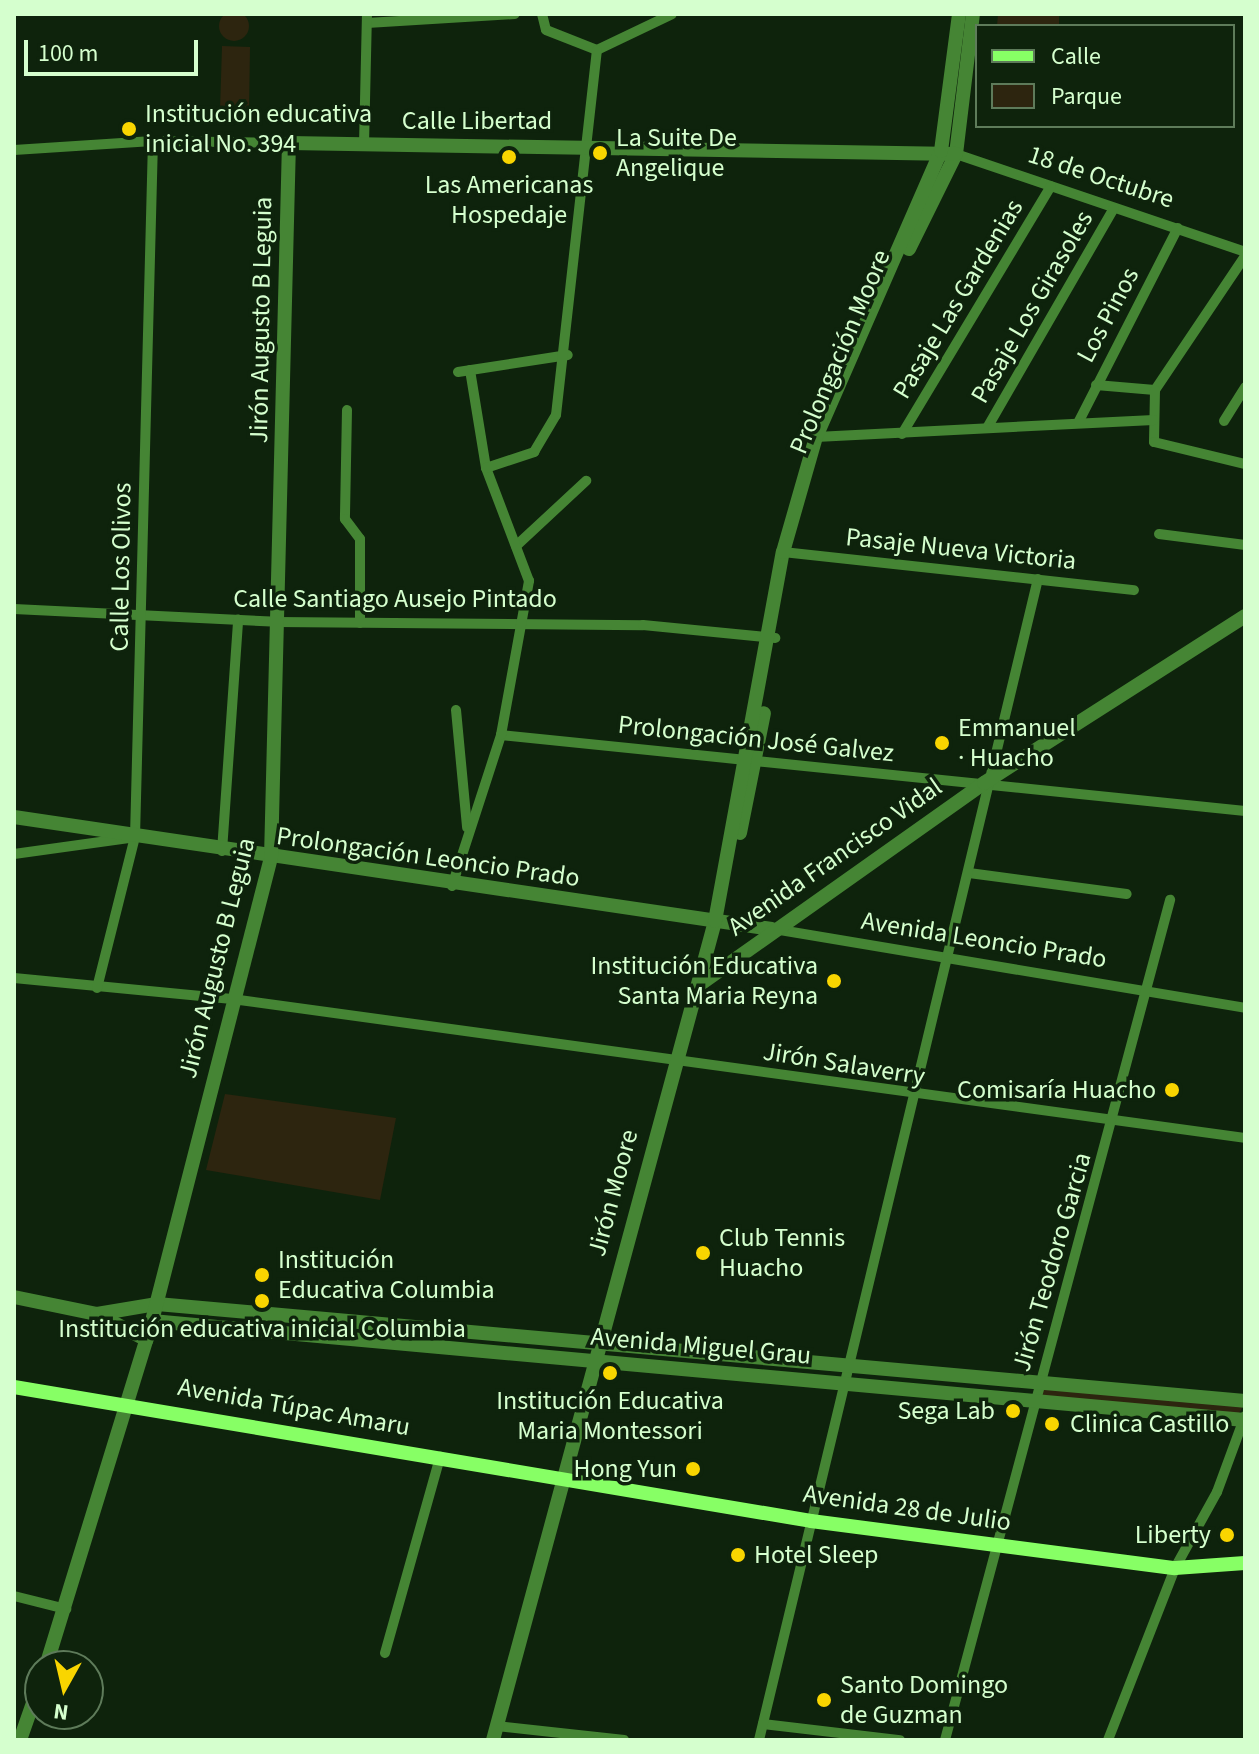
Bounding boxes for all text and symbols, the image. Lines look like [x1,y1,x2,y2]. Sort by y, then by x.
scale bar [28,24,202,74]
legend [975,24,1235,128]
text: 100 m [38,36,98,71]
text: Calle [1051,39,1101,74]
text: Parque [1051,79,1122,114]
place label: Institución educativa inicial No. 394 [145,98,372,160]
street label: Calle Libertad [402,105,552,137]
marker: Institución educativa inicial No. 394 [120,120,138,138]
place label: La Suite De Angelique [616,122,737,184]
street label: 18 de Octubre [1024,139,1178,215]
marker: La Suite De Angelique [591,144,609,162]
marker: Las Americanas Hospedaje [500,148,518,166]
place label: Las Americanas Hospedaje [425,169,593,230]
street label: Pasaje Las Gardenias [886,194,1030,404]
street label: Jirón Augusto B Leguia [243,196,279,444]
street label: Pasaje Los Girasoles [964,205,1100,409]
street label: Prolongación Moore [783,245,897,459]
street label: Los Pinos [1070,262,1146,368]
street label: Calle Los Olivos [104,482,138,652]
street label: Pasaje Nueva Victoria [844,521,1078,577]
street label: Calle Santiago Ausejo Pintado [233,583,557,615]
street label: Prolongación José Galvez [616,709,896,769]
place label: Emmanuel · Huacho [958,712,1076,774]
marker: Emmanuel · Huacho [933,734,951,752]
street label: Avenida Francisco Vidal [722,771,948,943]
street label: Prolongación Leoncio Prado [274,820,582,894]
street label: Jirón Augusto B Leguia [172,835,262,1081]
street label: Avenida Leoncio Prado [859,905,1109,975]
place label: Institución Educativa Santa Maria Reyna [590,950,818,1012]
marker: Institución Educativa Santa Maria Reyna [825,972,843,990]
street label: Jirón Salaverry [761,1036,927,1092]
place label: Comisaría Huacho [957,1074,1156,1106]
marker: Comisaría Huacho [1163,1081,1181,1099]
street label: Jirón Moore [581,1126,645,1260]
street label: Jirón Teodoro Garcia [1006,1149,1098,1375]
place label: Club Tennis Huacho [719,1222,845,1284]
place label: Institución Educativa Columbia [278,1244,495,1306]
marker: Club Tennis Huacho [694,1244,712,1262]
marker: Institución Educativa Columbia [253,1266,271,1284]
marker: Institución educativa inicial Columbia [253,1292,271,1310]
place label: Institución educativa inicial Columbia [58,1313,466,1345]
street label: Avenida Miguel Grau [589,1321,813,1371]
marker: Institución Educativa Maria Montessori [601,1364,619,1382]
street label: Avenida Túpac Amaru [175,1371,413,1443]
place label: Institución Educativa Maria Montessori [496,1385,724,1446]
place label: Sega Lab [897,1395,995,1427]
marker: Sega Lab [1002,1400,1024,1422]
place label: Clinica Castillo [1070,1408,1229,1440]
marker: Clinica Castillo [1041,1413,1063,1435]
place label: Hong Yun [574,1453,677,1485]
marker: Hong Yun [684,1460,702,1478]
street label: Avenida 28 de Julio [801,1478,1013,1538]
place label: Liberty [1135,1519,1211,1551]
marker: Liberty [1218,1526,1236,1544]
place label: Hotel Sleep [754,1539,878,1571]
marker: Hotel Sleep [729,1546,747,1564]
north arrow [24,1650,104,1730]
place label: Santo Domingo de Guzman [840,1669,1008,1730]
marker: Santo Domingo de Guzman [815,1691,833,1709]
text: N [51,1695,70,1729]

